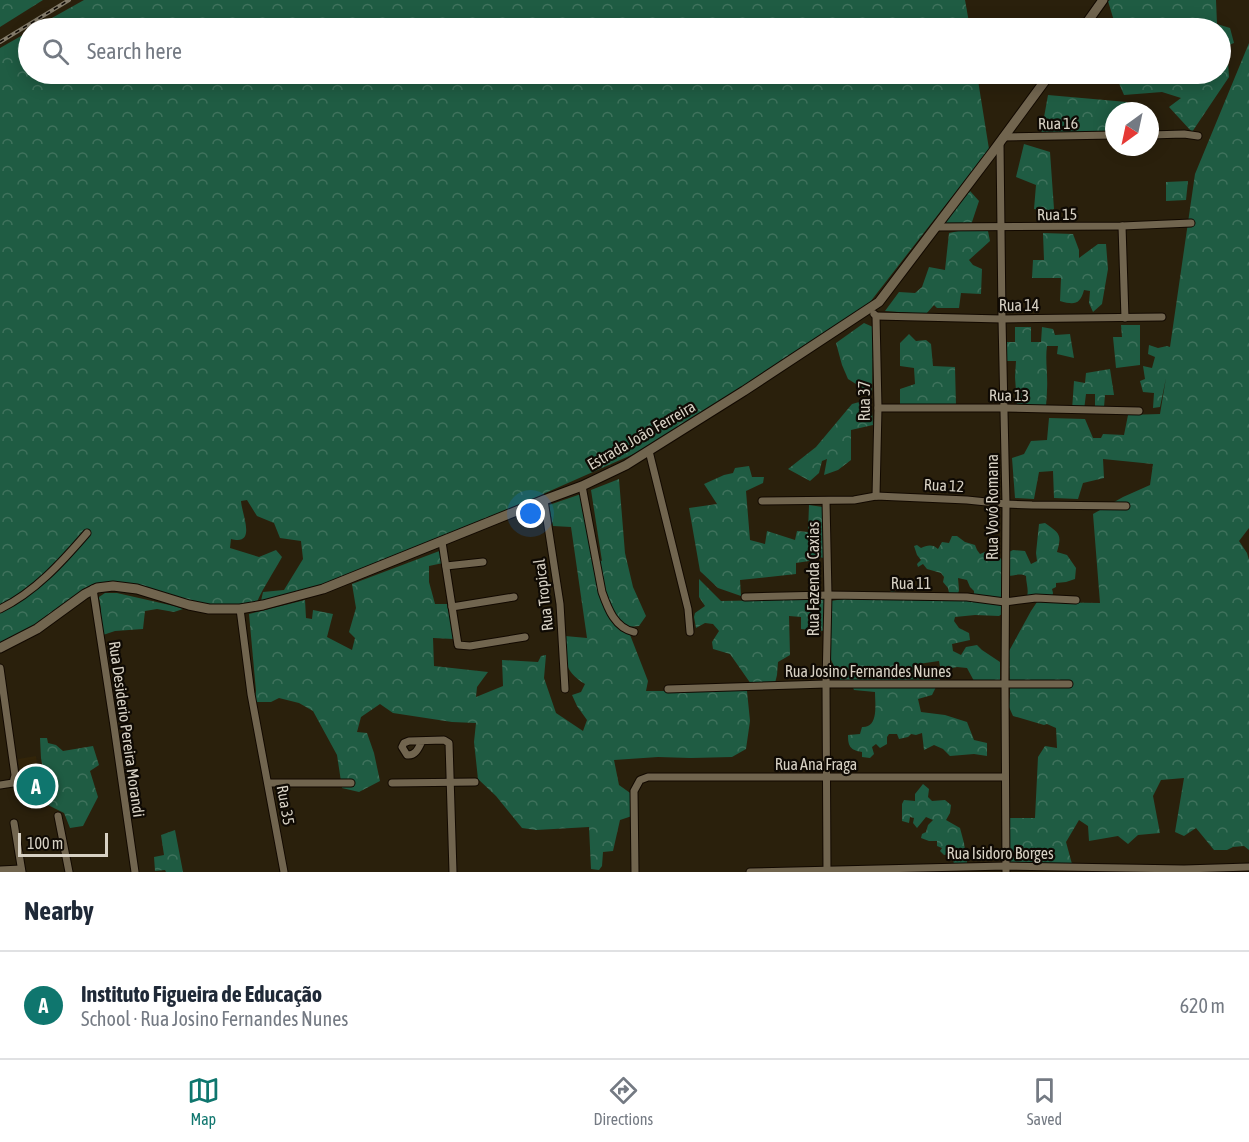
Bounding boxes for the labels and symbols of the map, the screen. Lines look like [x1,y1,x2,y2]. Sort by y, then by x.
north arrow [1105,102,1159,156]
street label: Rua 16 [1038,114,1078,132]
street label: Rua 15 [1037,205,1077,223]
street label: Rua 14 [999,296,1039,314]
street label: Rua 37 [855,381,873,421]
street label: Rua 13 [989,386,1029,404]
street label: Estrada João Ferreira [584,397,698,473]
street label: Rua Vovó Romana [983,454,1001,560]
street label: Rua 12 [923,475,965,495]
your location [516,499,545,528]
street label: Rua Fazenda Caxias [804,521,822,636]
street label: Rua Tropical [530,557,557,632]
street label: Rua 11 [891,574,931,592]
street label: Rua Desiderio Pereira Morandi [106,640,148,818]
street label: Rua Josino Fernandes Nunes [785,662,952,680]
street label: Rua Ana Fraga [775,755,857,774]
pin: A [16,764,56,808]
street label: Rua 35 [274,784,298,826]
scale bar [18,830,108,858]
street label: Rua Isidoro Borges [946,844,1054,863]

